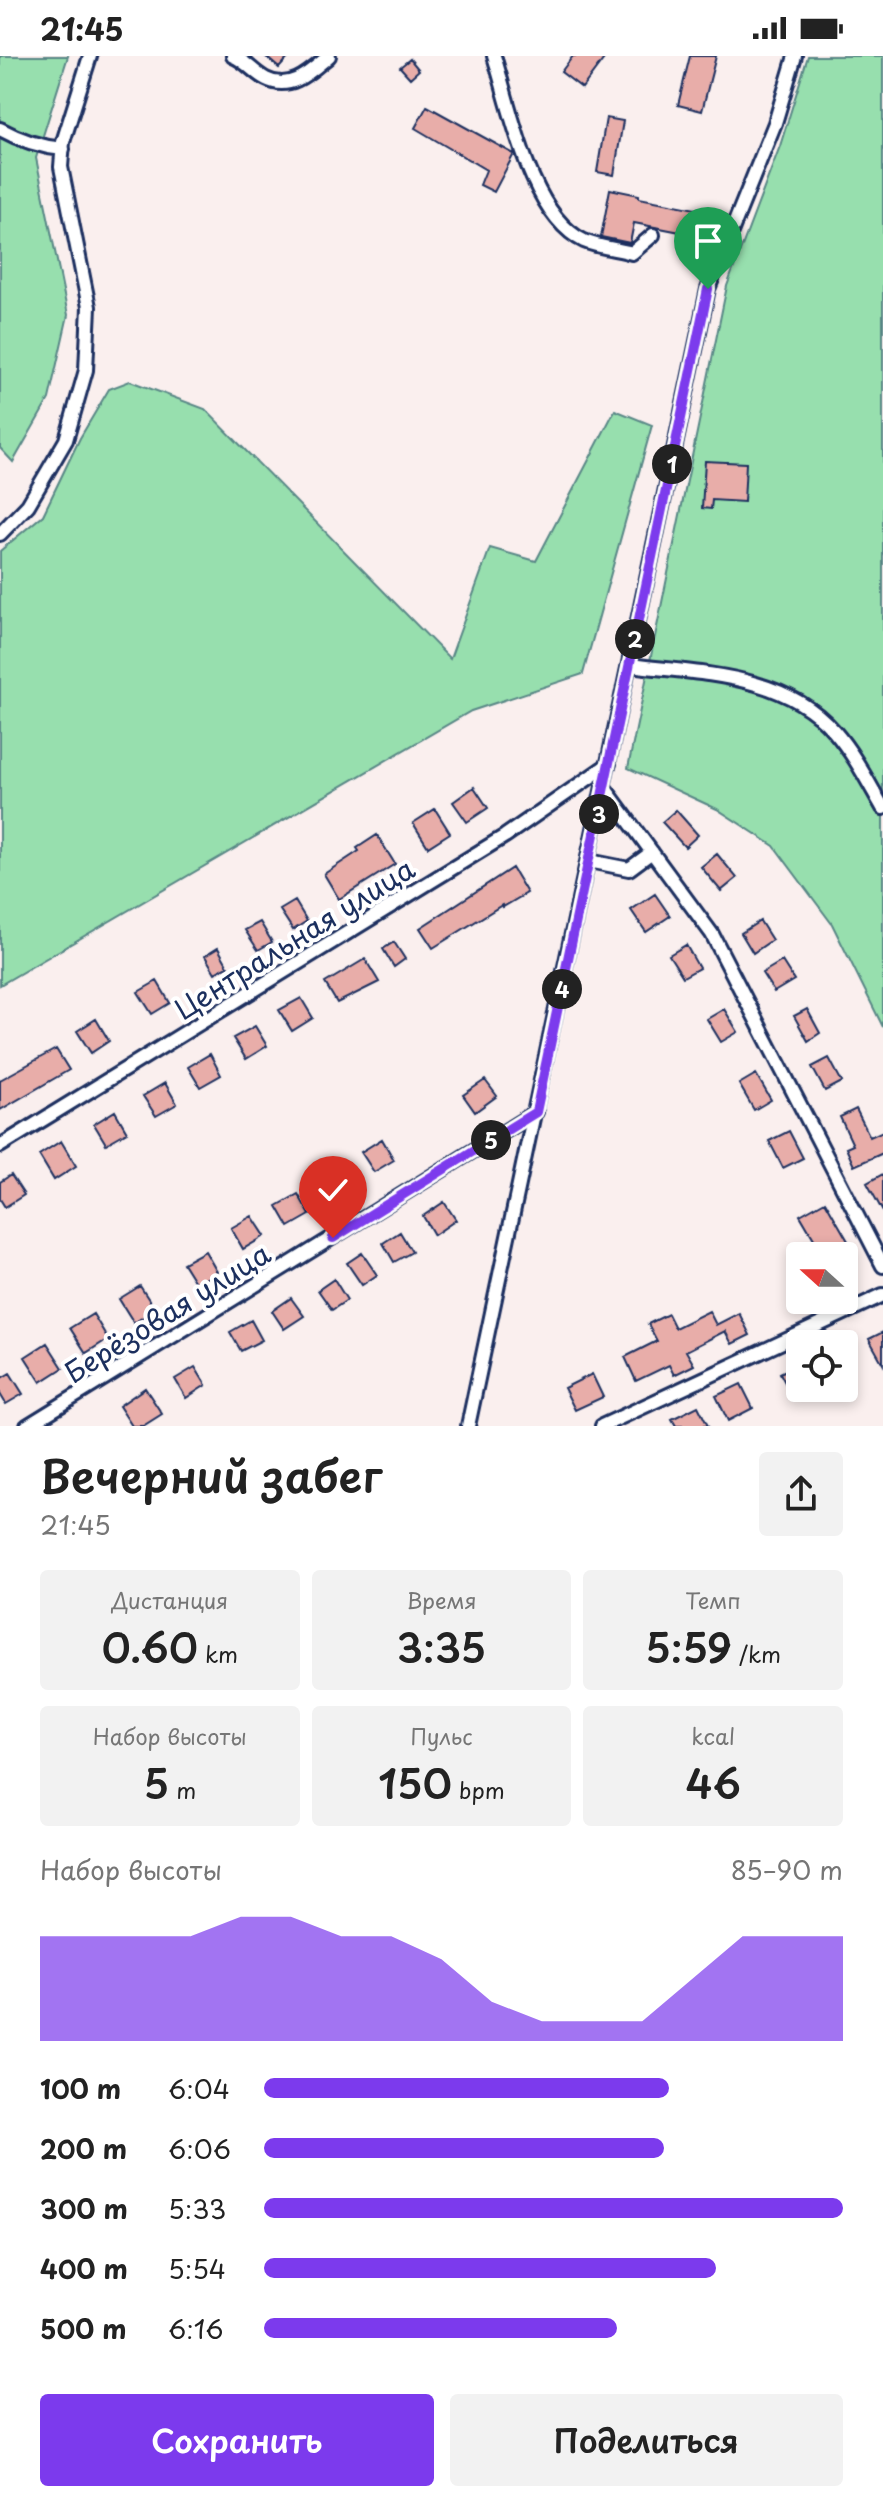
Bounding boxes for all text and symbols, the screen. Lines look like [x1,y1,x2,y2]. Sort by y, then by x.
text: 21:45 [40,6,124,51]
pin [674,207,742,289]
icon: arrive [686,219,730,263]
pin: 1 [652,444,692,484]
text: 1 [667,447,677,480]
pin: 2 [615,619,655,659]
text: 2 [627,622,643,655]
pin: 3 [579,794,619,834]
text: 3 [592,797,606,830]
street label: Центральная улица [166,846,423,1029]
pin: 4 [542,969,582,1009]
text: 4 [555,972,569,1005]
pin: 5 [471,1120,511,1160]
text: 5 [484,1123,498,1156]
pin [299,1156,367,1238]
icon: check [311,1168,355,1212]
street label: Берёзовая улица [56,1231,279,1393]
north arrow [786,1242,858,1314]
map controls [786,1242,858,1402]
button: locate [786,1330,858,1402]
text: Вечерний забег [40,1442,382,1508]
button: share [759,1452,843,1536]
text: 21:45 [40,1505,111,1544]
text: Дистанция [111,1583,228,1616]
text: Время [406,1583,477,1616]
text: Темп [685,1583,741,1616]
text: 0.60 [102,1616,198,1677]
text: 3:35 [397,1616,486,1677]
text: 5:59 [645,1616,732,1677]
text: km [198,1637,238,1670]
text: /km [732,1637,781,1670]
text: Набор высоты [93,1719,247,1752]
text: Пульс [410,1719,473,1752]
text: kcal [691,1719,735,1752]
text: 5 [143,1752,169,1813]
text: 150 [378,1752,452,1813]
text: 46 [686,1752,741,1813]
text: m [169,1773,196,1806]
text: bpm [452,1773,505,1806]
text: Набор высоты [40,1850,222,1889]
text: 85–90 m [731,1850,843,1889]
text: 100 m [40,2069,121,2108]
text: 6:04 [168,2069,230,2108]
text: 200 m [40,2129,127,2168]
text: 6:06 [168,2129,231,2168]
text: 300 m [40,2189,128,2228]
text: 5:33 [168,2189,226,2228]
text: 400 m [40,2249,128,2288]
text: 5:54 [168,2249,226,2288]
text: 500 m [40,2309,126,2348]
text: 6:16 [168,2309,224,2348]
button: Сохранить [40,2394,434,2486]
button: Поделиться [450,2394,843,2486]

